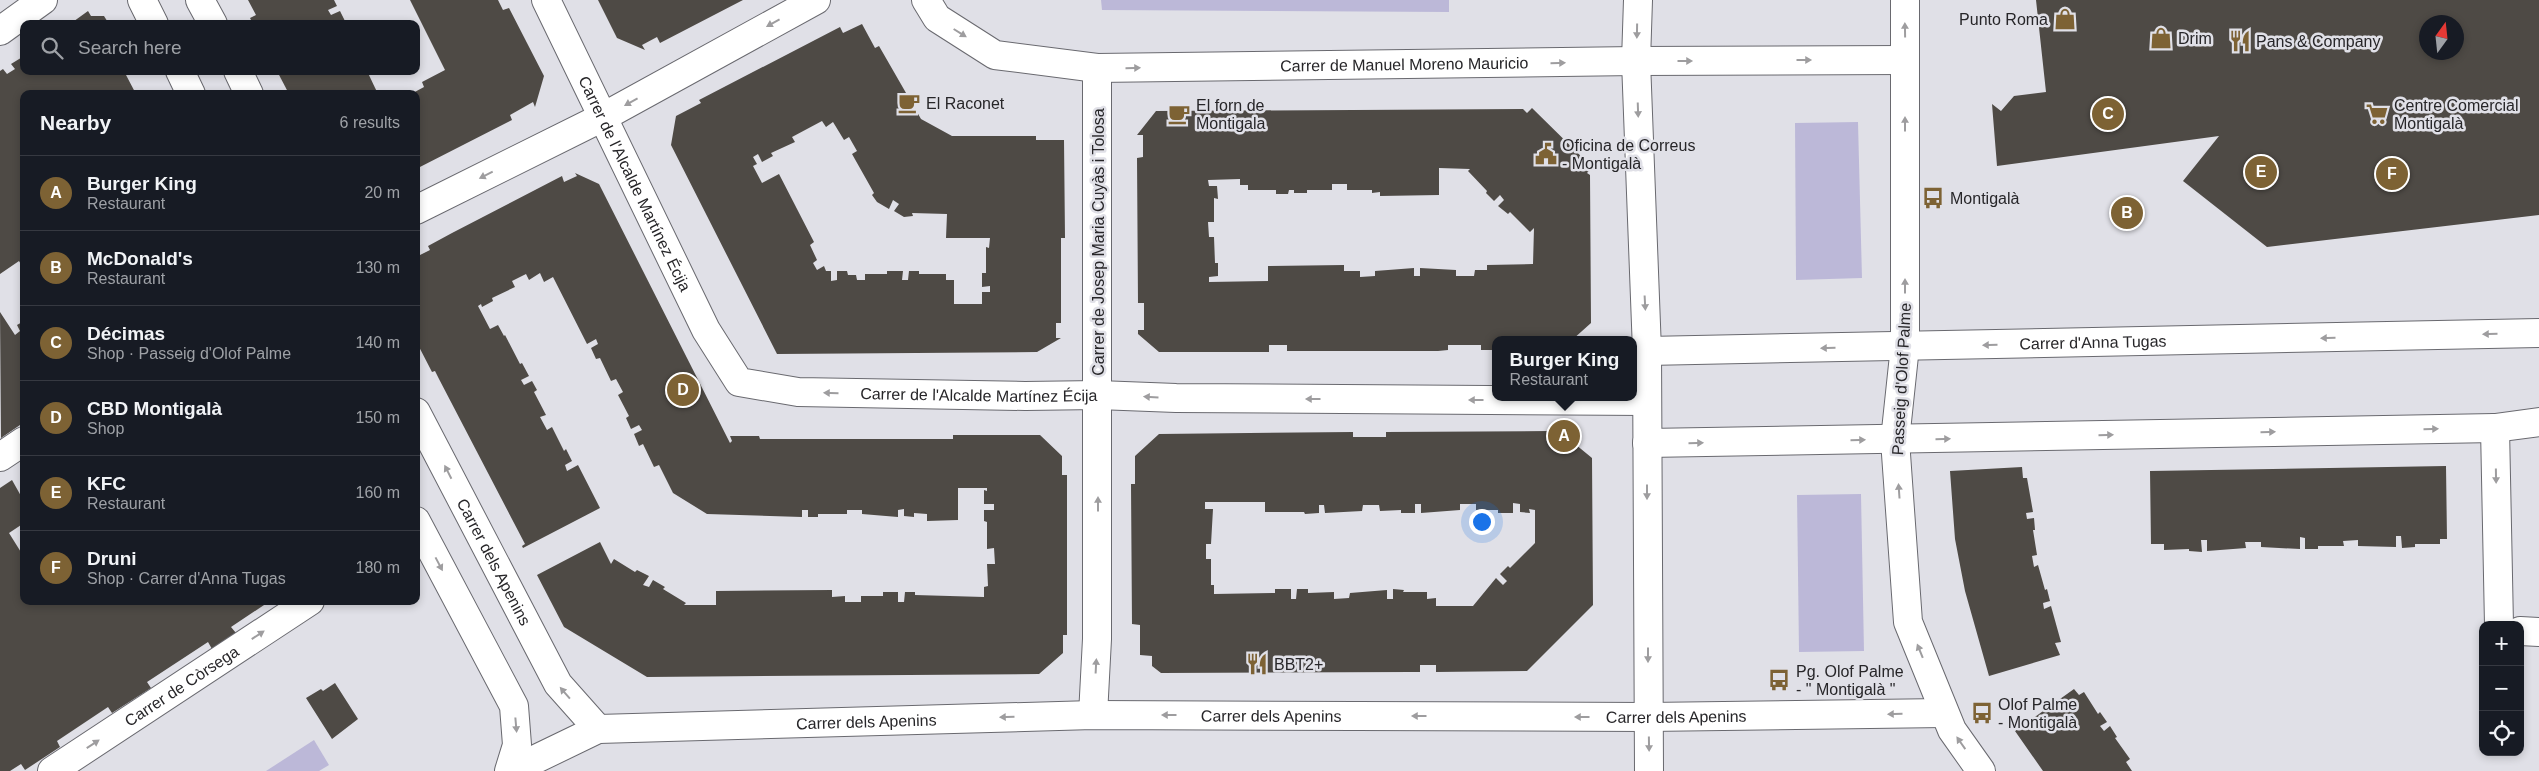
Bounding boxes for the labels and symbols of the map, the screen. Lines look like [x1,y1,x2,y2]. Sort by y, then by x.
shop icon: Punto Roma [2052,6,2078,32]
place label: Punto Roma [1959,11,2048,28]
north arrow [2419,15,2464,60]
one-way arrow [766,19,780,28]
one-way arrow [1901,22,1909,38]
one-way arrow [1633,23,1641,39]
shop icon: Drim [2148,25,2174,51]
one-way arrow [954,28,967,37]
restaurant icon: Pans & Company [2227,28,2253,54]
place label: Drim [2178,30,2212,47]
place label: Pans & Company [2256,33,2381,50]
street label: Carrer de Manuel Moreno Mauricio [1280,54,1529,75]
one-way arrow [1796,56,1812,64]
one-way arrow [1677,57,1693,65]
one-way arrow [1550,58,1566,66]
one-way arrow [1125,64,1141,72]
street label: Carrer de l'Alcalde Martínez Écija [575,73,694,294]
cafe icon: El Raconet [896,90,922,116]
place label: El Raconet [926,95,1005,112]
pin: C [2092,95,2124,133]
place label: El forn de Montigala [1196,97,1265,132]
place label: Centre Comercial Montigalà [2394,97,2518,132]
one-way arrow [623,98,638,106]
cafe icon: El forn de Montigala [1166,101,1192,127]
supermarket icon: Centre Comercial Montigalà [2364,101,2390,127]
one-way arrow [1635,102,1643,118]
street label: Carrer de Josep Maria Cuyàs i Tolosa [1090,108,1107,376]
one-way arrow [1901,116,1909,132]
place label: Oficina de Correus - Montigalà [1562,137,1695,172]
public building icon: Oficina de Correus - Montigalà [1533,141,1559,167]
pin: E [2245,153,2277,191]
pin: F [2376,155,2408,193]
one-way arrow [479,171,493,179]
bus stop icon: Montigalà [1920,185,1946,211]
place label: Montigalà [1950,190,2019,207]
pin: B [2111,194,2143,232]
one-way arrow [1901,278,1909,294]
one-way arrow [1641,296,1649,312]
street label: Passeig d'Olof Palme [1889,302,1914,456]
one-way arrow [2482,330,2498,338]
street label: Carrer d'Anna Tugas [2019,333,2167,352]
one-way arrow [2320,334,2336,342]
one-way arrow [1982,341,1998,349]
one-way arrow [1820,344,1836,352]
pin: D [667,371,699,409]
street label: Carrer de l'Alcalde Martínez Écija [860,385,1098,405]
one-way arrow [823,389,839,397]
one-way arrow [1143,393,1159,401]
one-way arrow [1305,395,1321,403]
one-way arrow [1468,396,1484,404]
pin: A [1548,417,1580,455]
one-way arrow [2423,425,2439,433]
one-way arrow [2261,428,2277,436]
one-way arrow [2098,431,2114,439]
one-way arrow [1936,434,1952,442]
one-way arrow [1850,436,1866,444]
one-way arrow [1688,439,1704,447]
one-way arrow [444,465,452,480]
one-way arrow [2492,469,2500,485]
one-way arrow [1894,483,1902,499]
one-way arrow [1643,484,1651,500]
street label: Carrer dels Apenins [454,496,534,628]
one-way arrow [1094,496,1102,512]
your location [1469,509,1495,535]
one-way arrow [435,556,443,571]
one-way arrow [251,631,265,640]
street label: Carrer de Còrsega [122,643,242,730]
one-way arrow [1916,643,1924,658]
one-way arrow [1644,647,1652,663]
restaurant icon: BBT2+ [1244,651,1270,677]
place label: BBT2+ [1274,656,1323,673]
one-way arrow [1092,658,1100,674]
place label: Pg. Olof Palme - " Montigalà " [1796,663,1904,698]
bus stop icon: Pg. Olof Palme - " Montigalà " [1766,667,1792,693]
one-way arrow [560,686,571,699]
place label: Olof Palme - Montigalà [1998,696,2077,731]
bus stop icon: Olof Palme - Montigalà [1969,700,1995,726]
street label: Carrer dels Apenins [1201,707,1342,725]
street label: Carrer dels Apenins [1606,708,1747,726]
one-way arrow [1887,710,1903,718]
street label: Carrer dels Apenins [796,711,937,732]
one-way arrow [1161,711,1177,719]
one-way arrow [1411,712,1427,720]
one-way arrow [1573,713,1589,721]
one-way arrow [999,714,1015,722]
one-way arrow [512,717,520,733]
one-way arrow [1645,736,1653,752]
one-way arrow [1956,736,1966,750]
one-way arrow [86,739,100,749]

